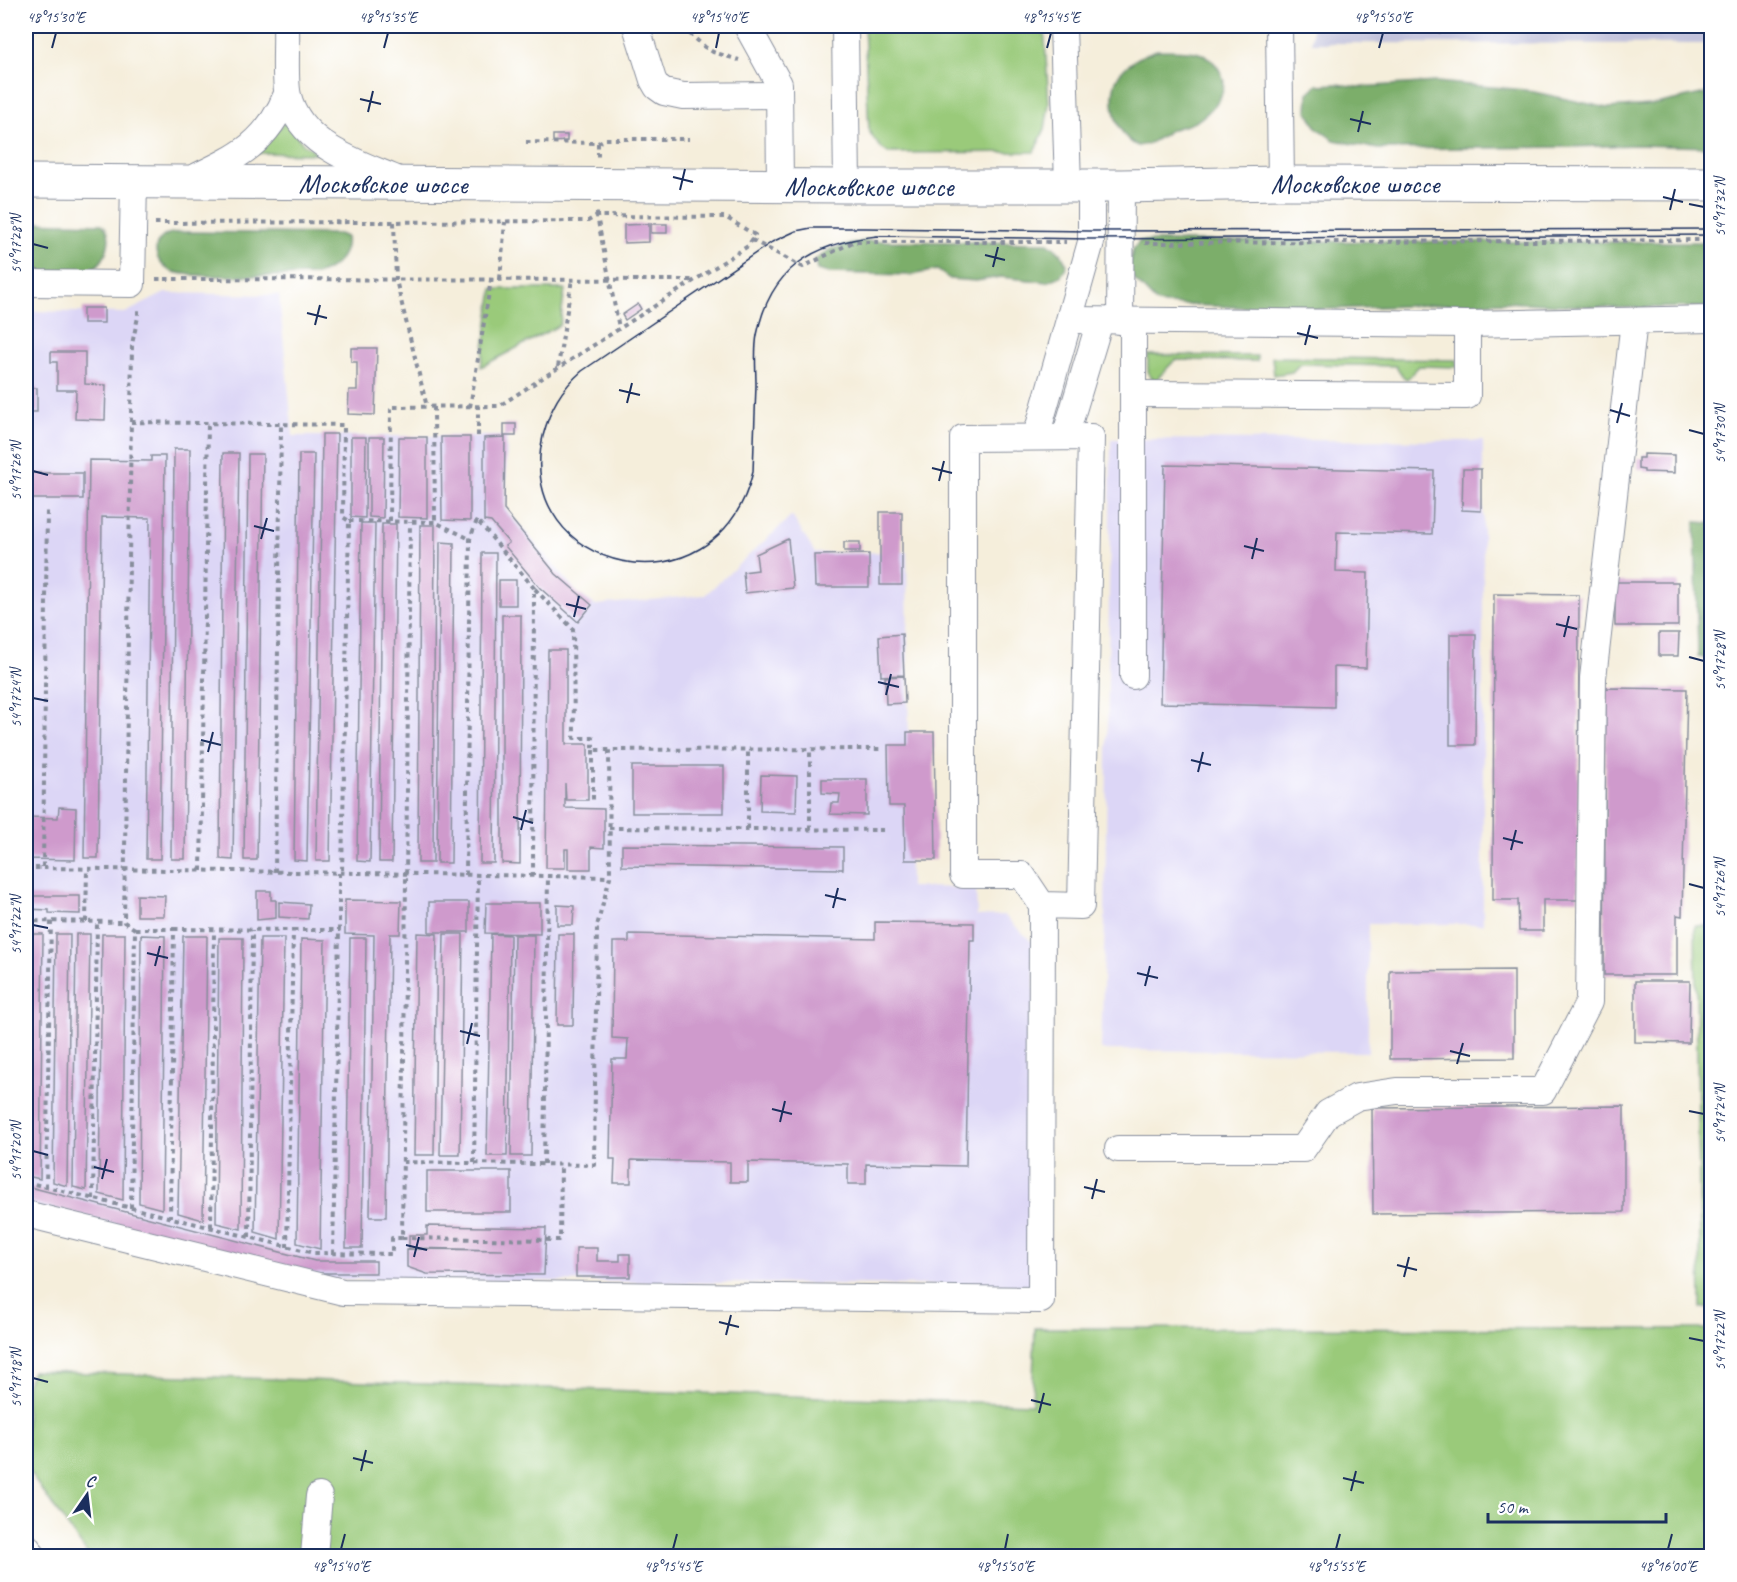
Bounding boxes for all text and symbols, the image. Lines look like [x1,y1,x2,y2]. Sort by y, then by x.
text: 48°15'30"E [27,8,87,27]
text: 48°15'35"E [359,8,419,27]
text: 48°15'40"E [690,8,750,27]
text: 48°15'45"E [1022,8,1082,27]
text: 48°15'50"E [1354,8,1414,27]
street label: Московское шоссе [299,165,469,201]
street label: Московское шоссе [1270,165,1441,201]
street label: Московское шоссе [785,168,955,204]
text: 54°17'32"N [1711,174,1730,237]
text: 54°17'28"N [7,211,26,274]
text: 54°17'30"N [1711,401,1730,464]
text: 54°17'26"N [7,438,26,501]
text: 54°17'28"N [1711,628,1730,691]
text: 54°17'24"N [7,665,26,728]
text: 54°17'26"N [1711,855,1730,918]
text: 54°17'22"N [7,892,26,955]
text: 54°17'24"N [1711,1081,1730,1144]
text: 54°17'20"N [7,1118,26,1181]
text: 54°17'22"N [1711,1308,1730,1371]
text: 54°17'18"N [7,1345,26,1408]
north arrow [57,1465,117,1525]
text: С [84,1471,99,1493]
scale bar [1488,1486,1666,1524]
text: 50 m [1497,1496,1530,1518]
text: 48°15'40"E [312,1557,372,1576]
text: 48°15'45"E [644,1557,704,1576]
text: 48°15'50"E [976,1557,1036,1576]
text: 48°15'55"E [1307,1557,1367,1576]
text: 48°16'00"E [1639,1557,1699,1576]

